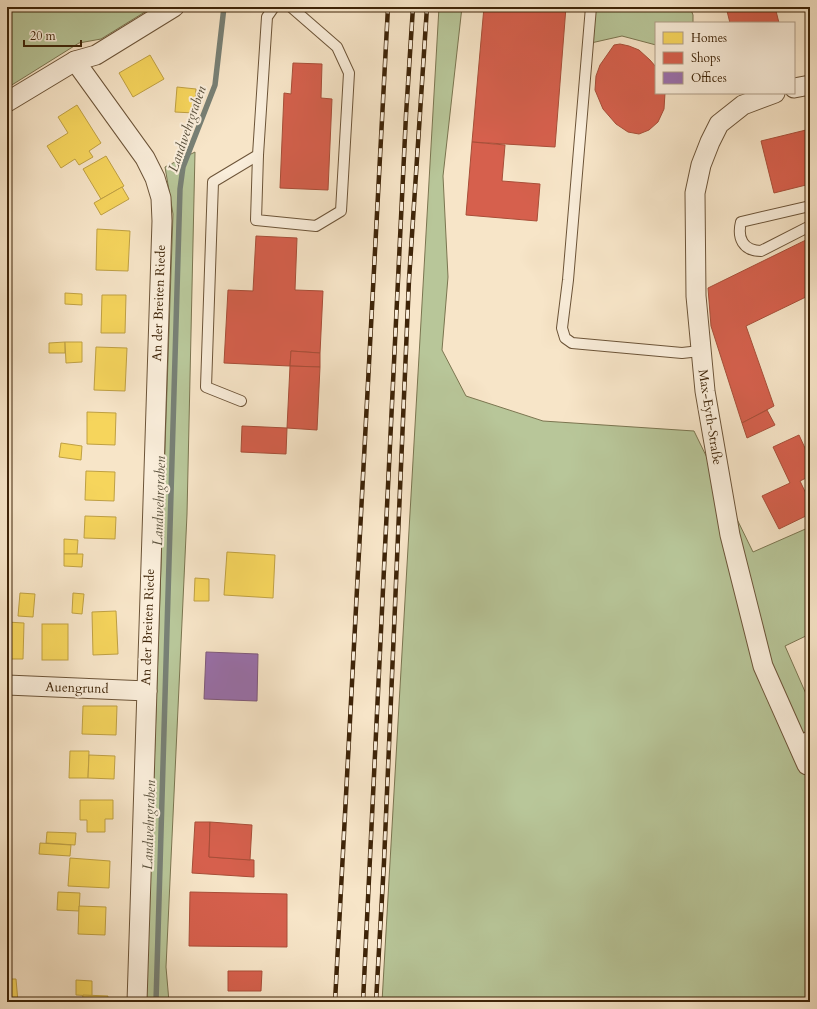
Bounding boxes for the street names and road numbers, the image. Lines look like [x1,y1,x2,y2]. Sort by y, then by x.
street label: An der Breiten Riede [148,244,170,362]
street label: Max-Eyth-Straße [694,368,726,466]
street label: An der Breiten Riede [137,568,159,686]
street label: Auengrund [45,678,109,698]

